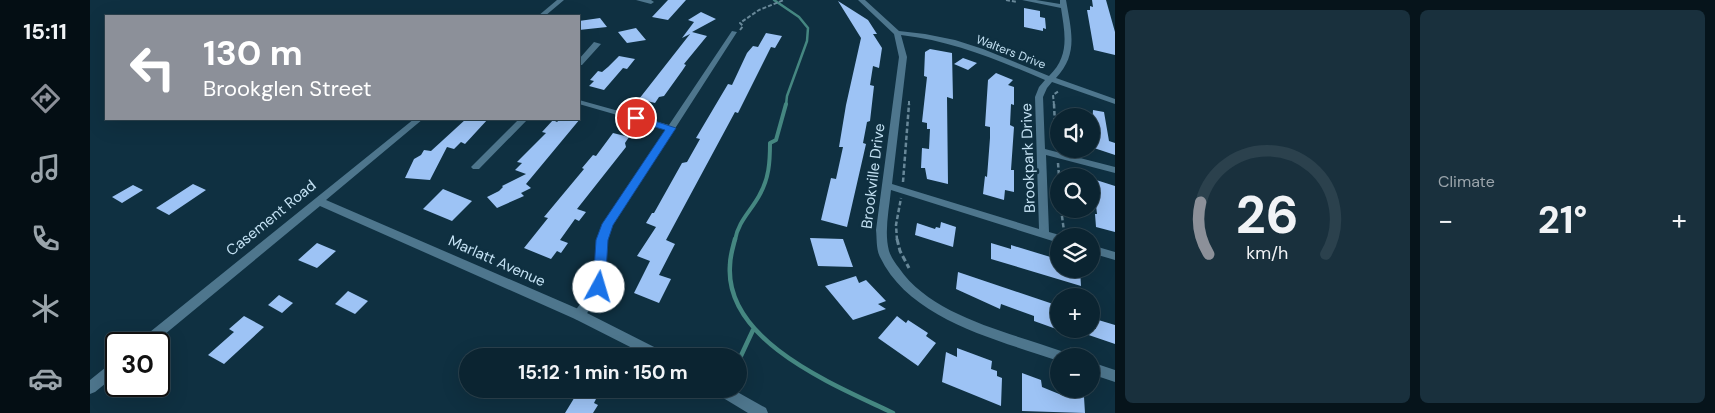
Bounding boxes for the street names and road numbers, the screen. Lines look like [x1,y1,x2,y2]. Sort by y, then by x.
street label: Walters Drive [974,31,1048,73]
street label: Brookpark Drive [1016,103,1040,213]
street label: Brookville Drive [857,122,889,230]
street label: Casement Road [222,176,320,260]
street label: Marlatt Avenue [445,231,549,291]

